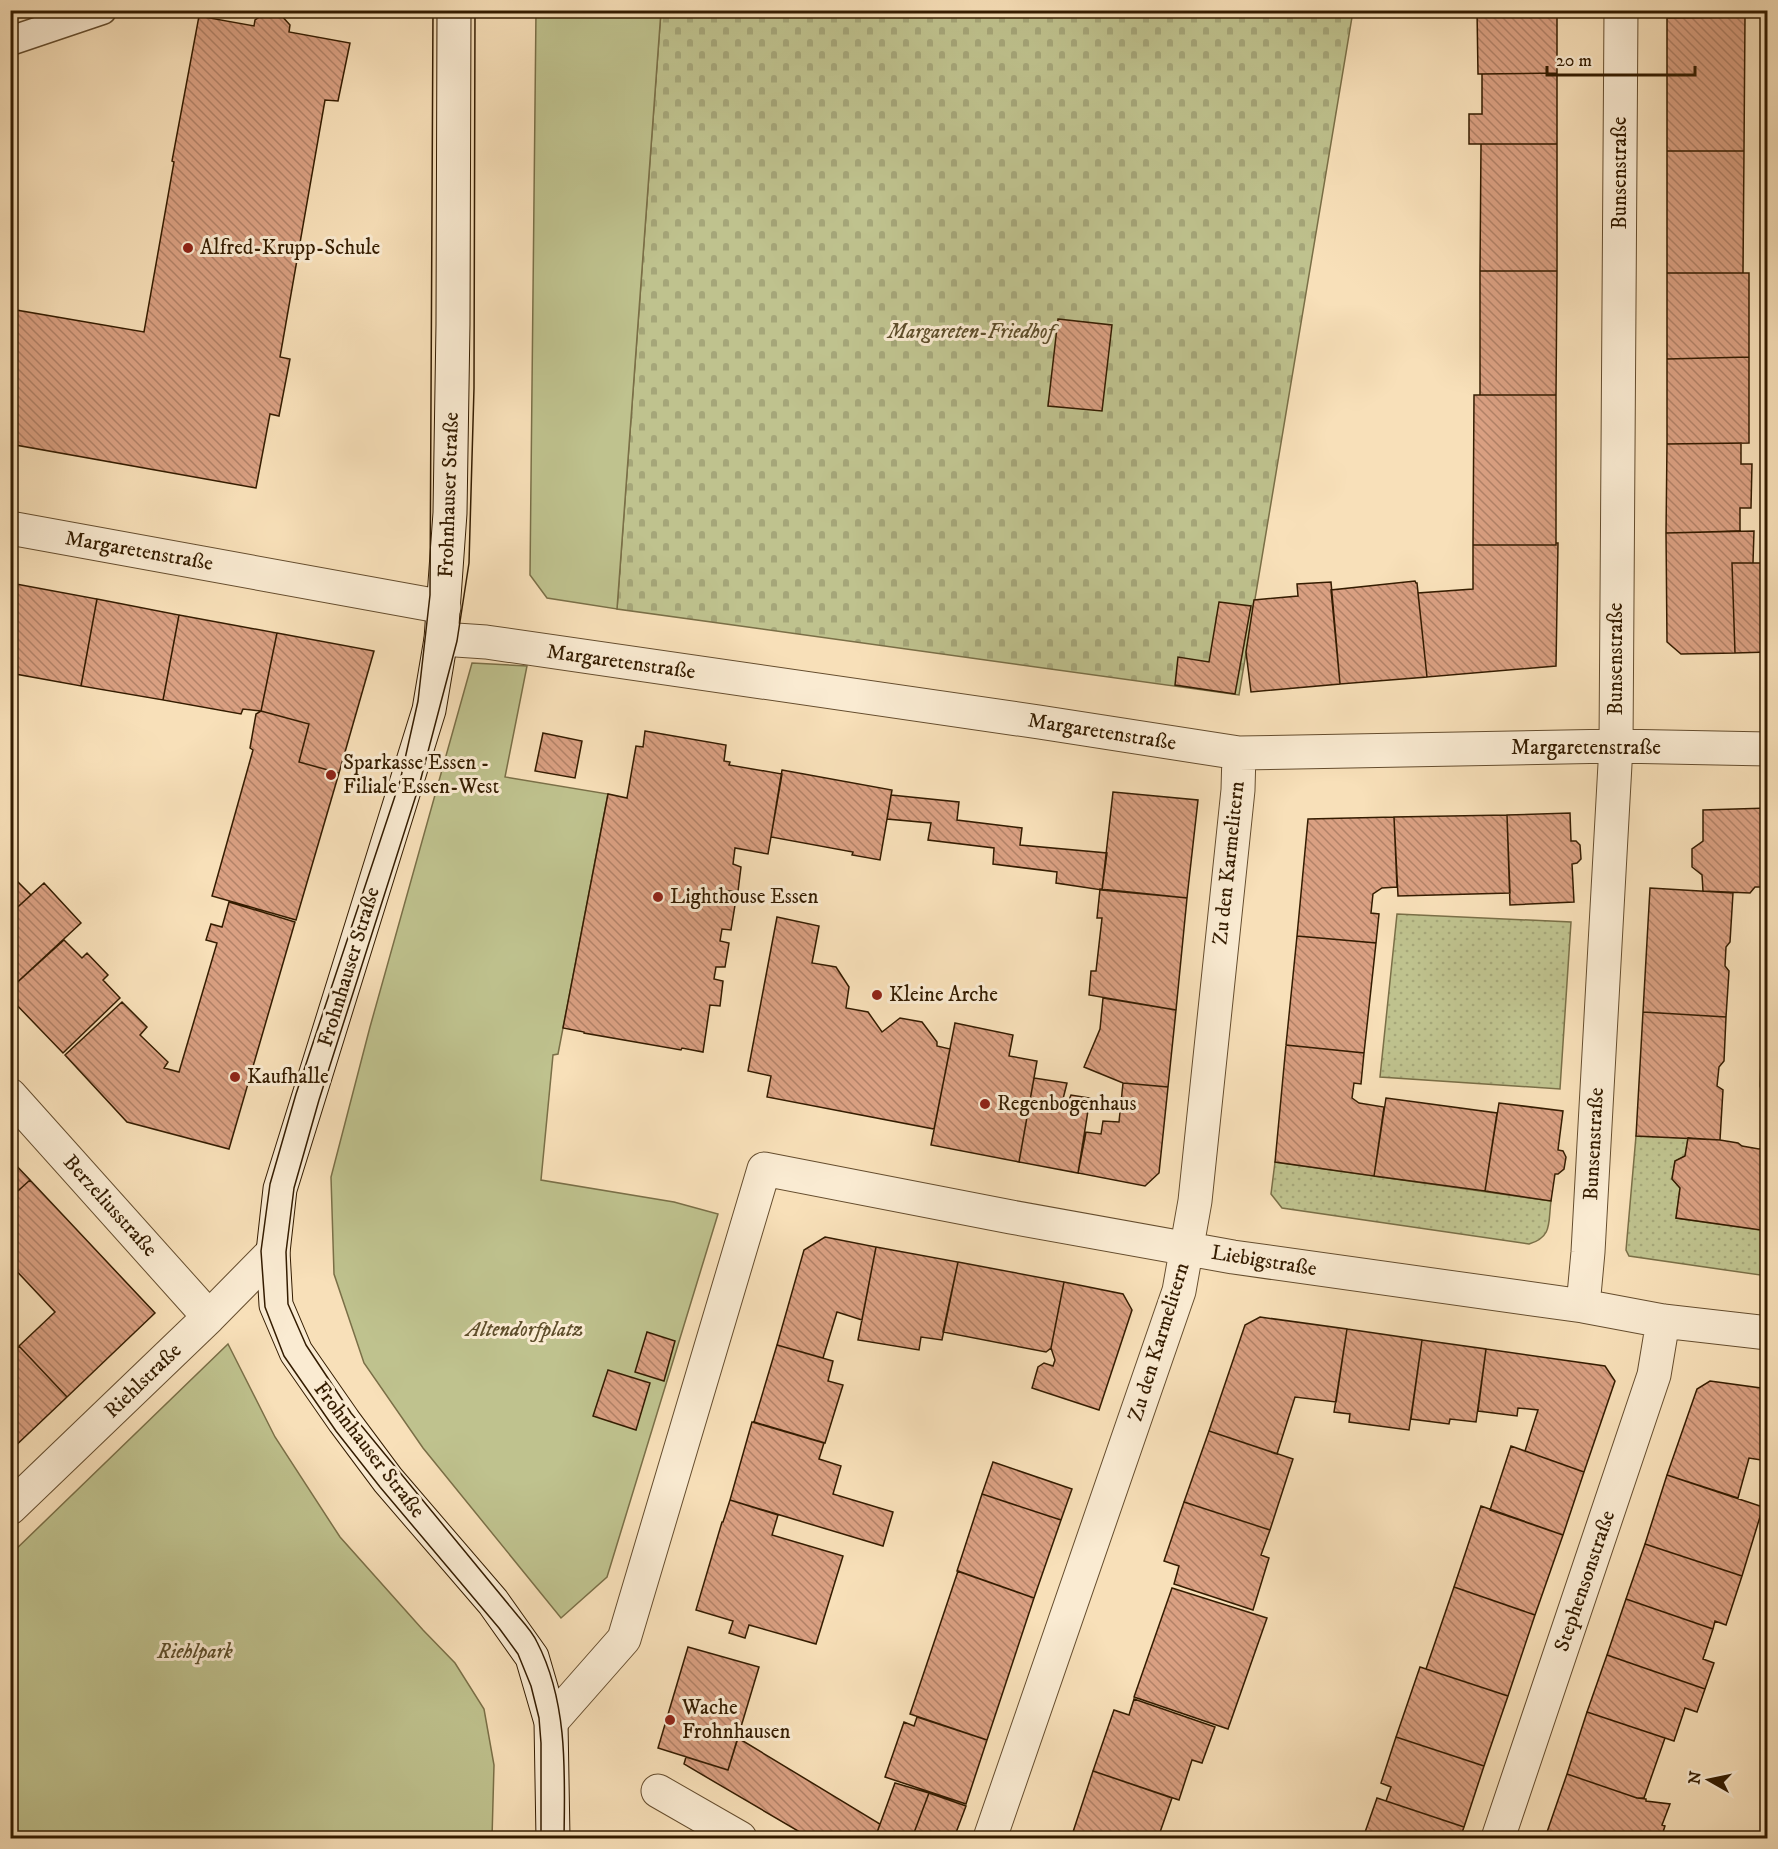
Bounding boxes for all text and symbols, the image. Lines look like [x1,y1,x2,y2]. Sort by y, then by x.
scale bar [1547,39,1696,77]
text: 20 m [1556,50,1592,72]
street label: Bunsenstraße [1607,116,1633,229]
place label: Alfred-Krupp-Schule [200,235,381,261]
marker: Alfred-Krupp-Schule [181,241,195,255]
park label: Margareten-Friedhof [886,319,1059,345]
street label: Frohnhauser Straße [433,411,465,578]
street label: Margaretenstraße [63,525,215,577]
street label: Bunsenstraße [1603,602,1629,715]
street label: Margaretenstraße [545,639,697,685]
street label: Margaretenstraße [1026,707,1178,757]
street label: Margaretenstraße [1511,735,1661,761]
place label: Sparkasse Essen - Filiale Essen-West [343,750,499,800]
marker: Sparkasse Essen - Filiale Essen-West [324,768,338,782]
street label: Zu den Karmelitern [1207,780,1251,946]
street label: Frohnhauser Straße [312,884,386,1050]
place label: Lighthouse Essen [670,884,818,910]
marker: Lighthouse Essen [651,890,665,904]
place label: Kleine Arche [889,982,998,1008]
marker: Kleine Arche [870,988,884,1002]
place label: Kaufhalle [247,1064,329,1090]
marker: Kaufhalle [228,1070,242,1084]
street label: Bunsenstraße [1578,1087,1610,1201]
place label: Regenbogenhaus [997,1091,1136,1117]
marker: Regenbogenhaus [978,1097,992,1111]
street label: Berzeliusstraße [57,1150,163,1263]
street label: Liebigstraße [1209,1240,1319,1282]
street label: Zu den Karmelitern [1123,1260,1195,1424]
park label: Altendorfplatz [464,1317,584,1343]
street label: Riehlstraße [99,1338,187,1424]
street label: Frohnhauser Straße [308,1377,430,1524]
street label: Stephensonstraße [1549,1507,1621,1655]
park label: Riehlpark [156,1639,233,1665]
place label: Wache Frohnhausen [681,1695,791,1745]
marker: Wache Frohnhausen [663,1713,677,1727]
north arrow [1679,1750,1739,1810]
text: N [1684,1770,1706,1786]

